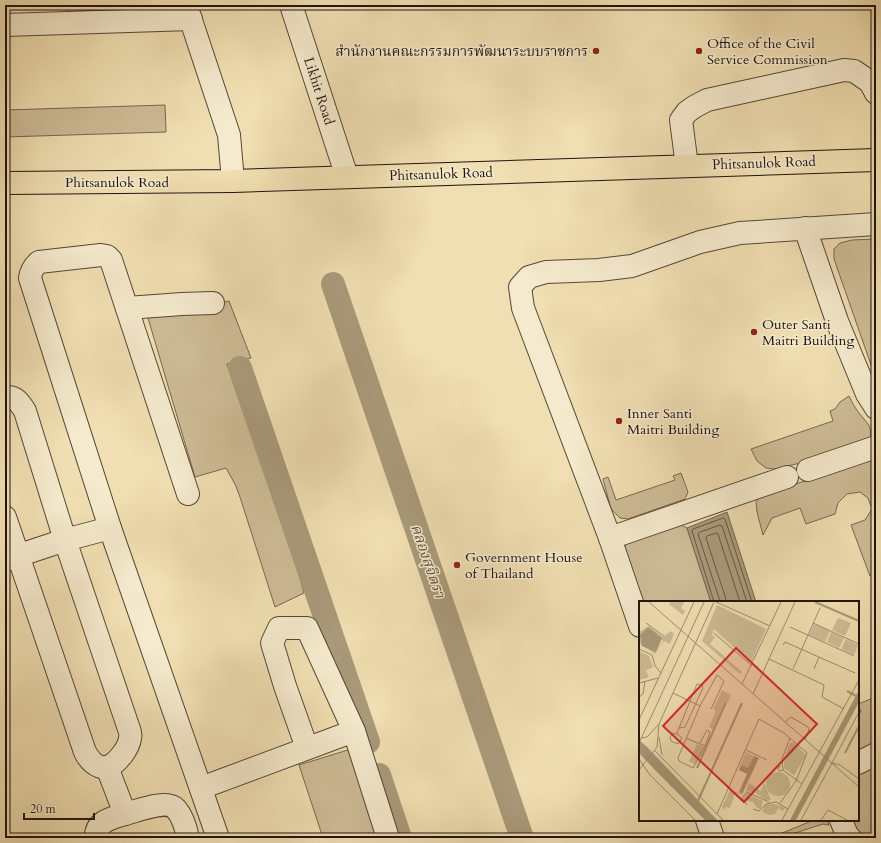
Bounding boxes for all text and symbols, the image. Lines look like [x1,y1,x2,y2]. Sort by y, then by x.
place label: Office of the Civil Service Commission [707,34,828,69]
place label: สำนักงานคณะกรรมการพัฒนาระบบราชการ [335,42,588,61]
marker: สำนักงานคณะกรรมการพัฒนาระบบราชการ [591,46,601,56]
marker: Office of the Civil Service Commission [694,46,704,56]
street label: Likhit Road [299,55,339,128]
street label: Phitsanulok Road [712,152,817,174]
street label: Phitsanulok Road [389,163,494,185]
street label: Phitsanulok Road [65,173,169,192]
place label: Outer Santi Maitri Building [762,315,854,350]
marker: Outer Santi Maitri Building [749,327,759,337]
place label: Inner Santi Maitri Building [627,404,719,439]
marker: Inner Santi Maitri Building [614,416,624,426]
water label: คลองสุจิตรา [406,521,450,601]
place label: Government House of Thailand [465,548,582,583]
marker: Government House of Thailand [452,560,462,570]
inset map [639,601,859,821]
scale bar [24,795,94,821]
text: 20 m [30,801,57,817]

